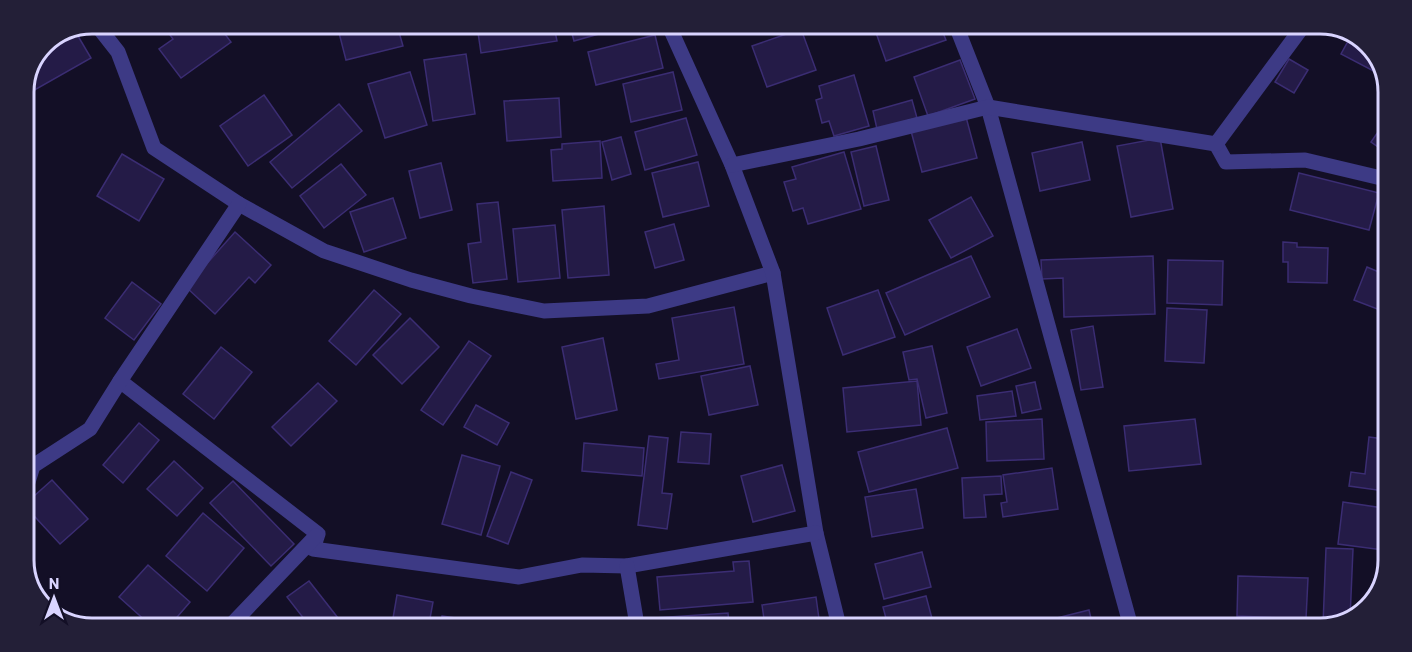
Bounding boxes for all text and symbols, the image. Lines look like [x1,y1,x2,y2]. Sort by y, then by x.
north arrow [24,568,84,628]
text: N [49,573,59,592]

